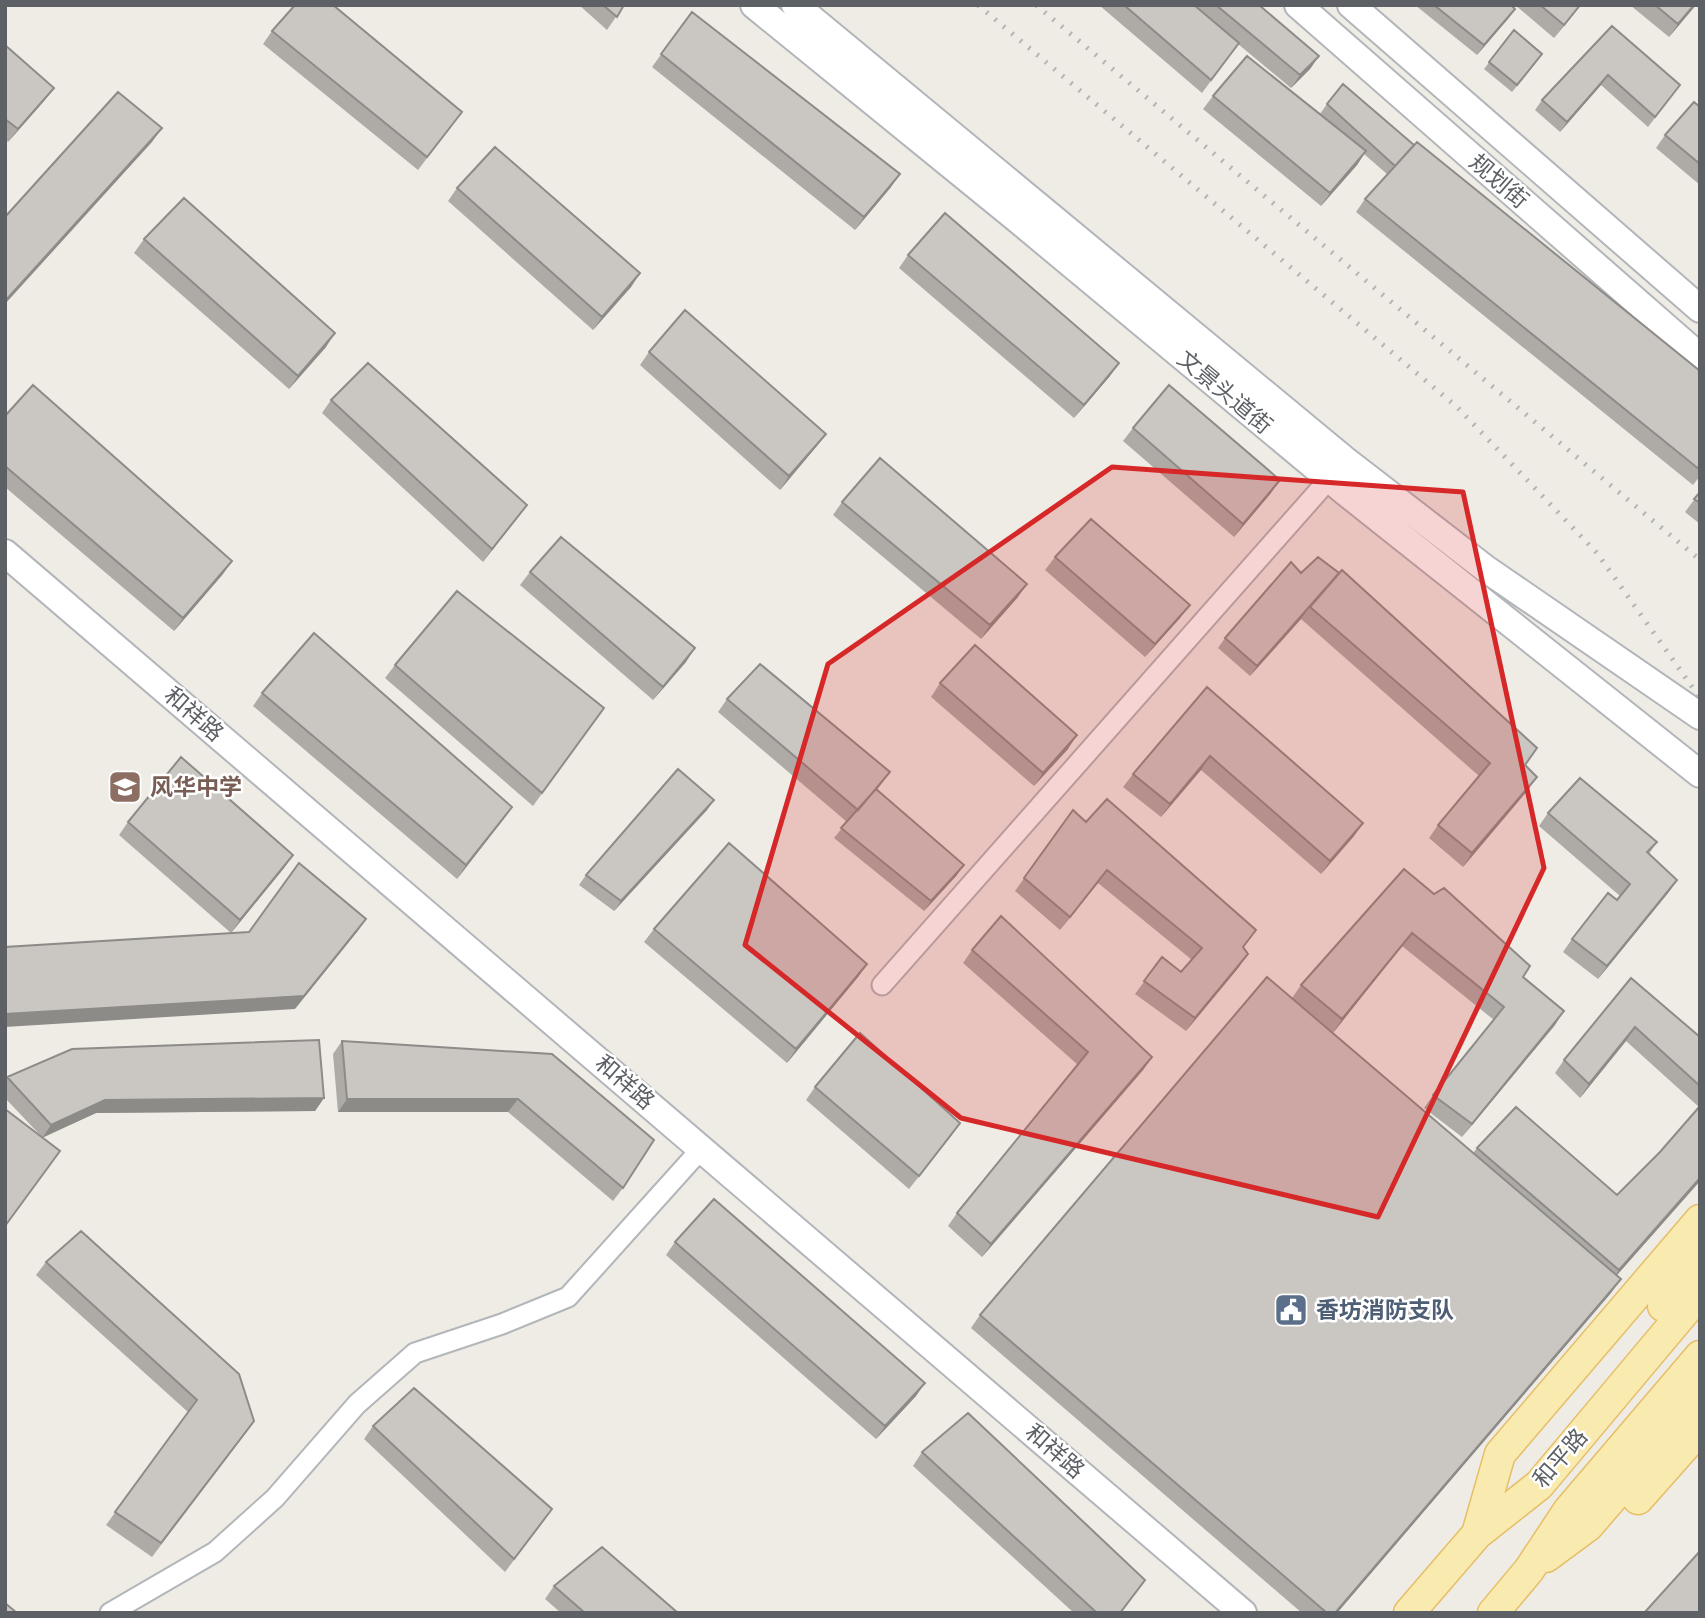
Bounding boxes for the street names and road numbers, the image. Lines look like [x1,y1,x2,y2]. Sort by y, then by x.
street label: 规划街 [1464,148,1534,214]
street label: 文景头道街 [1172,344,1278,440]
street label: 和祥路 [159,681,229,747]
street label: 和祥路 [590,1049,660,1115]
street label: 和祥路 [1020,1418,1090,1484]
street label: 和平路 [1527,1423,1593,1493]

